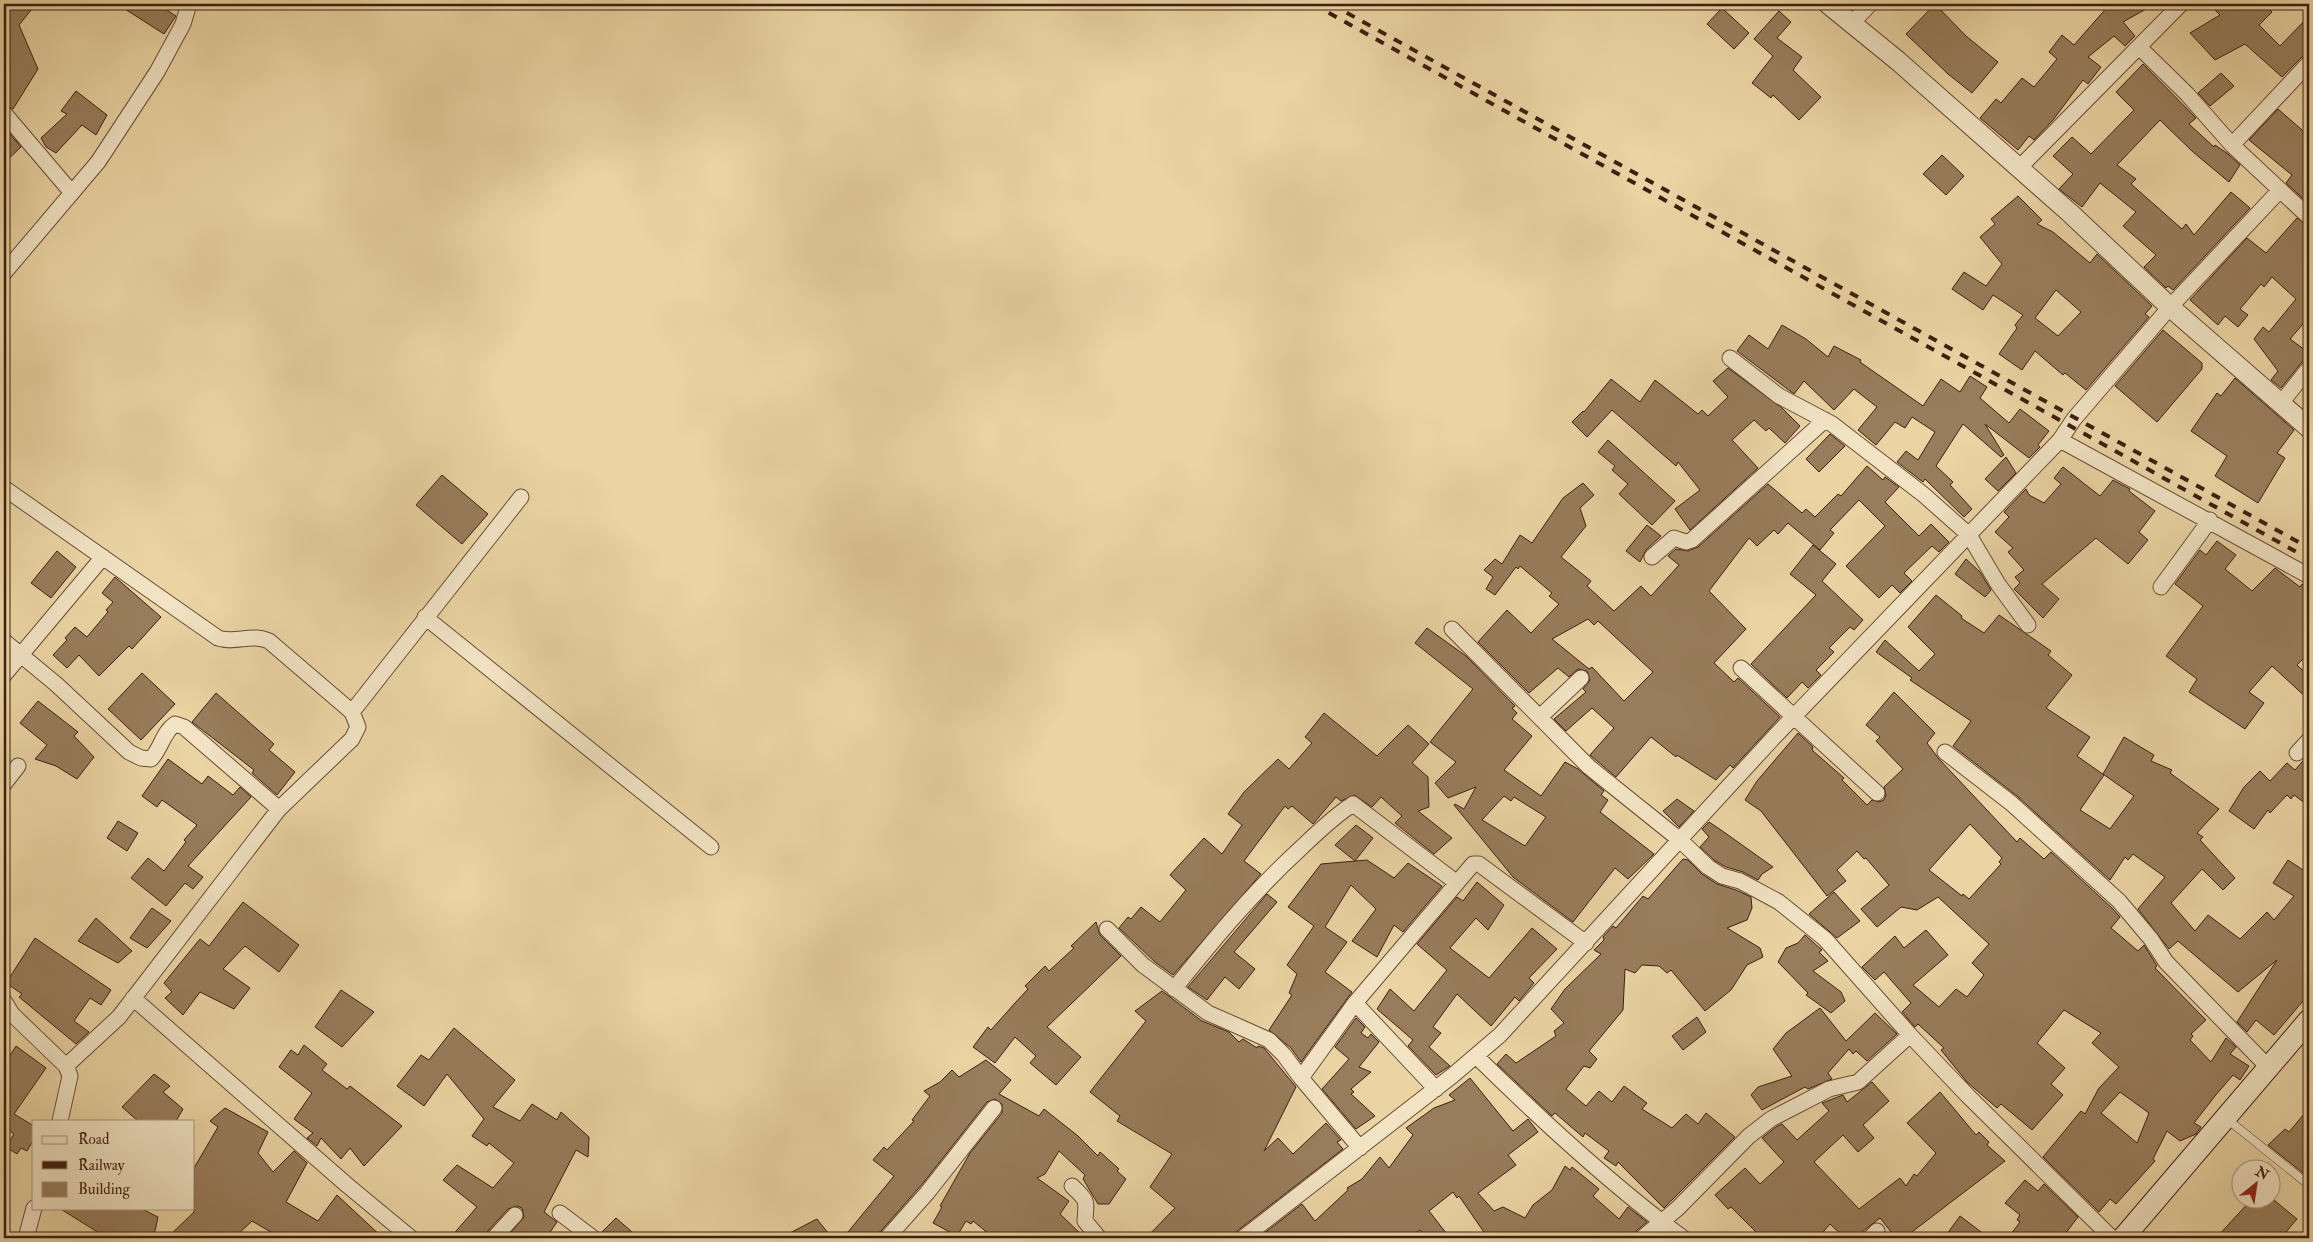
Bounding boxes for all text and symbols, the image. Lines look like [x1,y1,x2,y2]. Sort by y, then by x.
legend [32,1120,195,1210]
text: Road [78,1130,110,1149]
text: Railway [78,1156,125,1175]
north arrow [2230,1160,2280,1210]
text: N [2252,1162,2272,1184]
text: Building [78,1180,130,1199]

